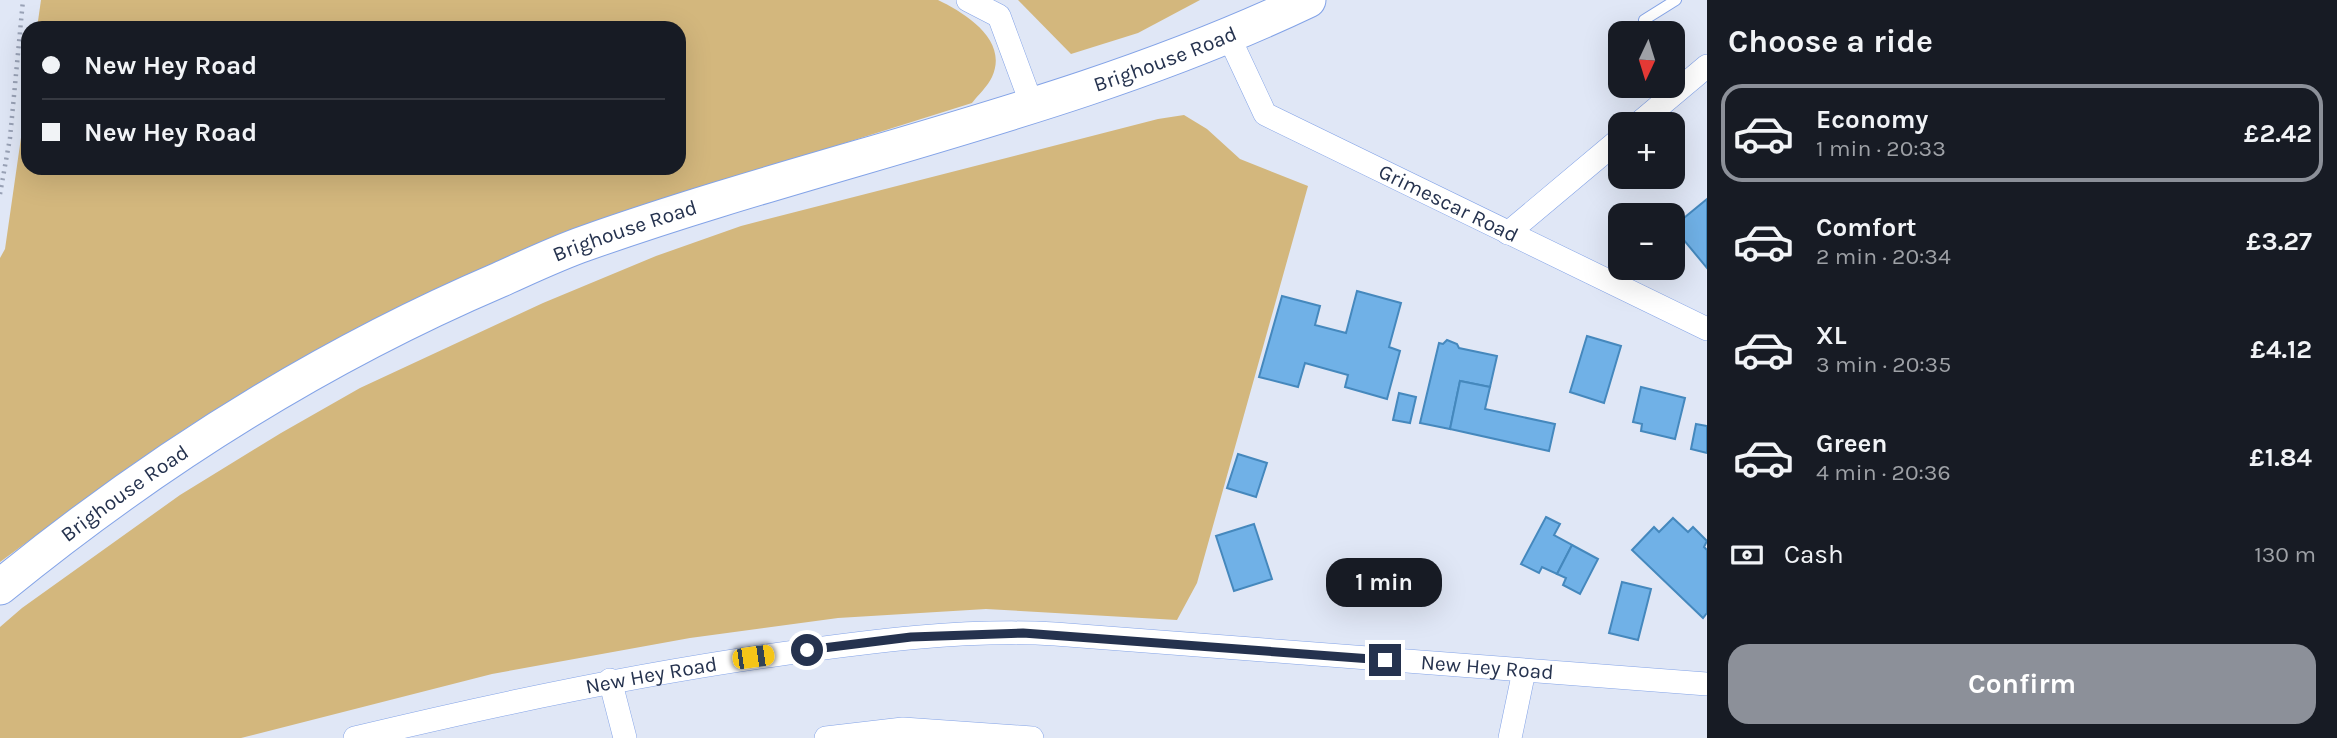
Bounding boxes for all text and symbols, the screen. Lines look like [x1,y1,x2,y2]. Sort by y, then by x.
street label: Brighouse Road [1090,21,1240,97]
north arrow [1608,21,1685,98]
map controls [1608,21,1685,280]
text: Choose a ride [1728,23,1933,60]
text: New Hey Road [84,50,257,81]
icon: car [1732,102,1795,165]
text: Economy [1816,104,1928,135]
button: + [1608,112,1685,189]
text: New Hey Road [84,117,257,148]
text: £2.42 [2244,118,2312,149]
text: 1 min · 20:33 [1816,135,1946,162]
street label: Grimescar Road [1375,159,1522,247]
street label: Brighouse Road [549,195,700,267]
button: − [1608,203,1685,280]
icon: car [1732,210,1795,273]
text: Comfort [1816,212,1917,243]
text: £3.27 [2246,226,2312,257]
text: 2 min · 20:34 [1816,243,1951,270]
icon: car [1732,318,1795,381]
text: XL [1816,320,1847,351]
text: £4.12 [2250,334,2312,365]
text: 3 min · 20:35 [1816,351,1951,378]
icon: car [1732,426,1795,489]
text: Green [1816,428,1888,459]
street label: Brighouse Road [56,440,193,547]
text: £1.84 [2249,442,2312,473]
text: 4 min · 20:36 [1816,459,1951,486]
icon: cash [1728,536,1766,574]
text: Cash [1784,539,1844,570]
text: 130 m [2254,541,2316,568]
callout: 1 min [1327,558,1443,608]
text: 1 min [1355,569,1413,596]
route start [791,634,823,666]
car [731,644,776,670]
route end [1369,644,1401,676]
button: Confirm [1728,644,2316,724]
street label: New Hey Road [1420,650,1555,684]
street label: New Hey Road [583,652,719,699]

